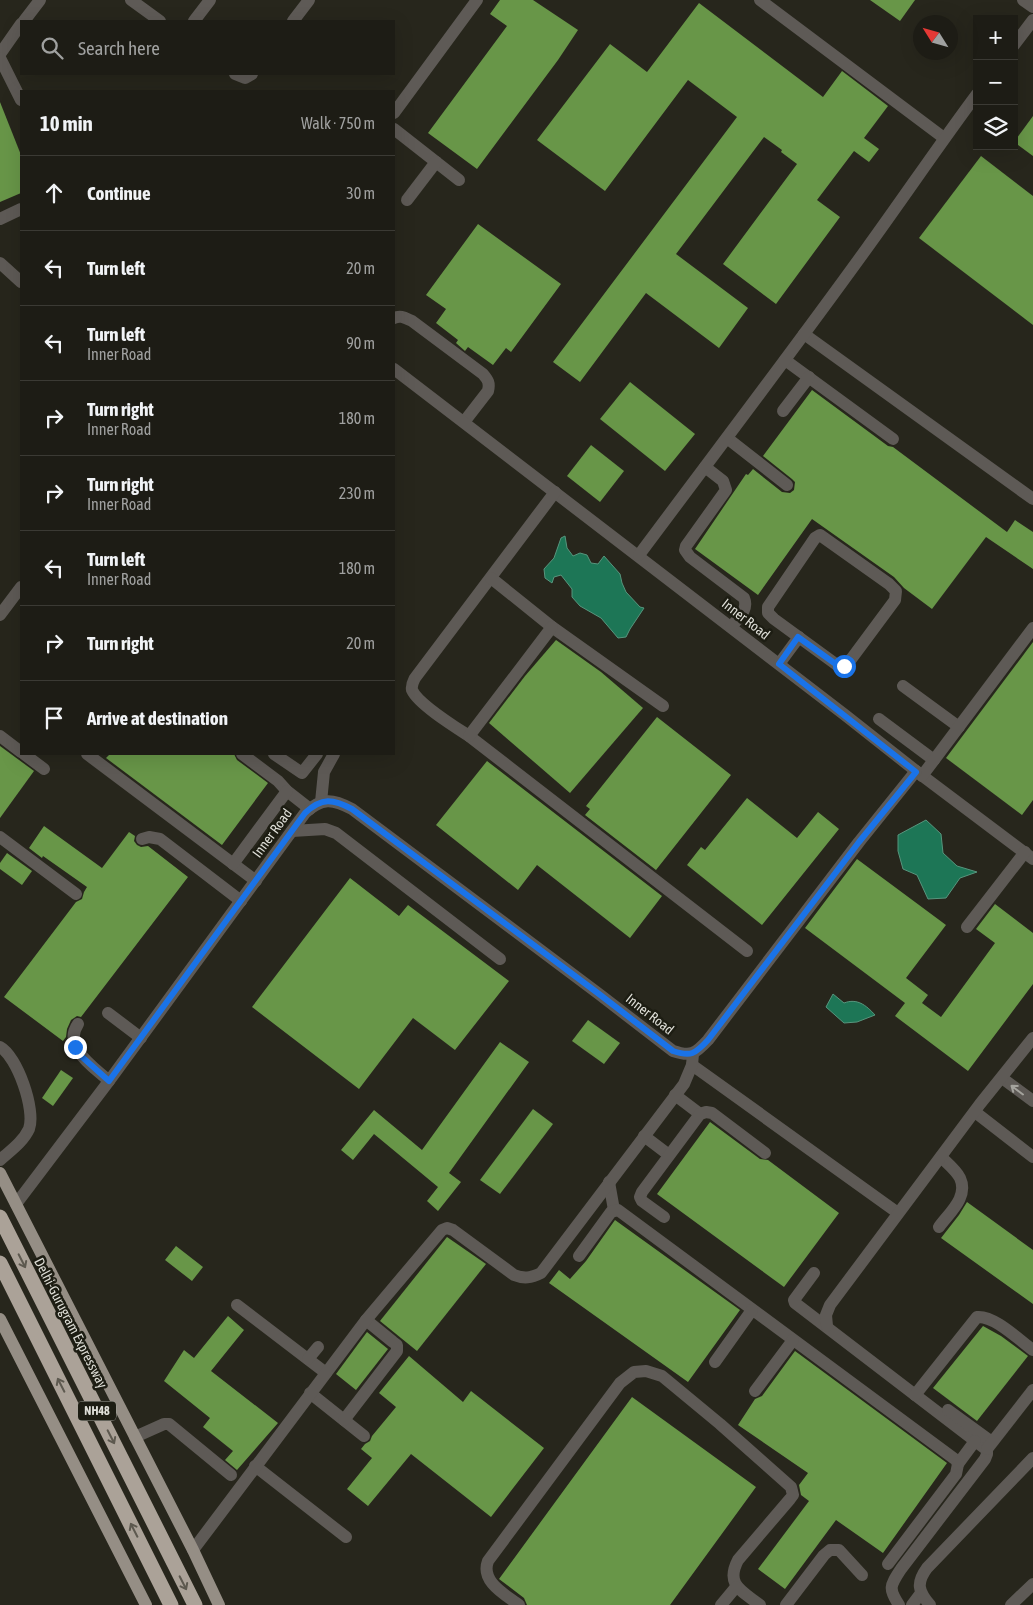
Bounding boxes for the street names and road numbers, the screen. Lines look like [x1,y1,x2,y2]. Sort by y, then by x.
street label: Inner Road [719,595,773,643]
street label: Inner Road [249,806,295,860]
street label: Inner Road [623,990,677,1038]
street label: Delhi-Gurugram Expressway [31,1255,111,1391]
road number: NH48 [78,1402,116,1420]

